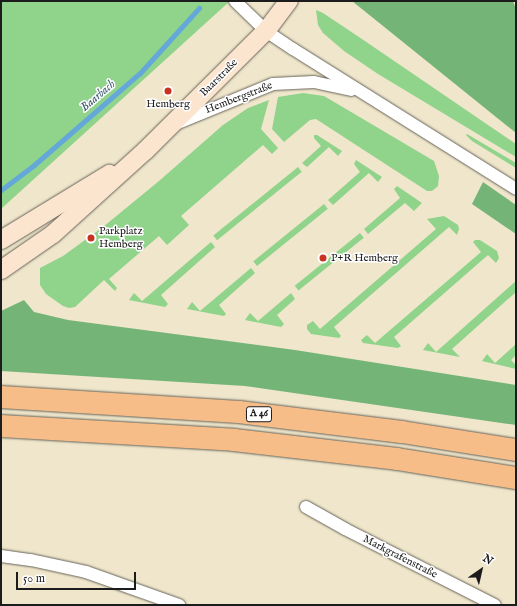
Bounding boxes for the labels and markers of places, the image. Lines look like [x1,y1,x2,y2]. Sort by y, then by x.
marker: Hemberg [163,86,173,96]
place label: Hemberg [146,97,190,111]
place label: Parkplatz Hemberg [99,225,143,251]
marker: Parkplatz Hemberg [86,233,96,243]
place label: P+R Hemberg [331,251,398,265]
marker: P+R Hemberg [318,253,328,263]

